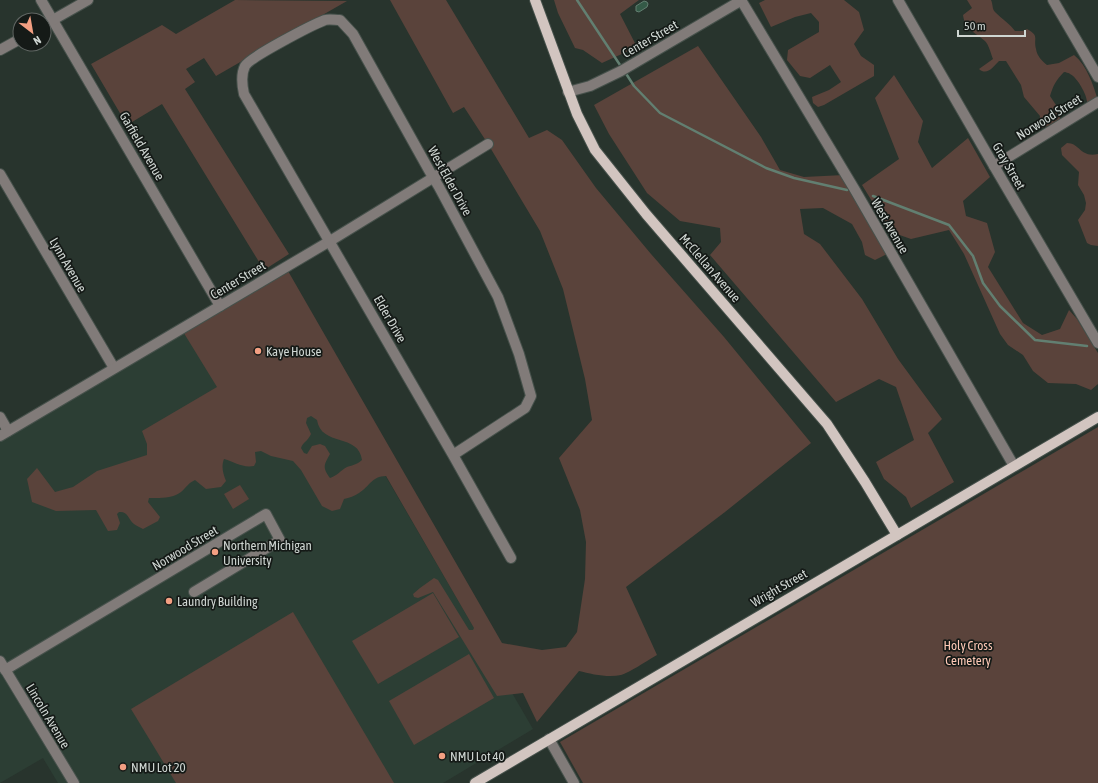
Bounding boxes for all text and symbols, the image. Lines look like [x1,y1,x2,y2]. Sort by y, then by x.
north arrow [12,12,52,52]
scale bar [958,12,1025,38]
street label: Center Street [620,17,681,61]
text: 50 m [964,19,986,33]
text: N [31,34,43,47]
street label: Norwood Street [1014,91,1085,143]
street label: Garfield Avenue [116,109,168,183]
street label: Gray Street [989,140,1029,193]
street label: West Elder Drive [425,144,475,218]
street label: West Avenue [868,196,912,256]
street label: McClellan Avenue [676,231,744,305]
street label: Lynn Avenue [46,235,90,295]
street label: Center Street [208,258,269,302]
street label: Elder Drive [371,293,409,345]
place label: Kaye House [266,344,322,359]
marker: Kaye House [253,346,263,356]
street label: Norwood Street [149,522,221,573]
place label: Northern Michigan University [223,538,312,568]
marker: Northern Michigan University [210,547,220,557]
street label: Wright Street [748,566,810,610]
place label: Laundry Building [177,594,258,609]
marker: Laundry Building [164,596,174,606]
park label: Holy Cross Cemetery [943,638,993,668]
street label: Lincoln Avenue [23,681,73,751]
place label: NMU Lot 40 [450,749,505,764]
marker: NMU Lot 40 [437,751,447,761]
place label: NMU Lot 20 [131,760,186,775]
marker: NMU Lot 20 [118,762,128,772]

